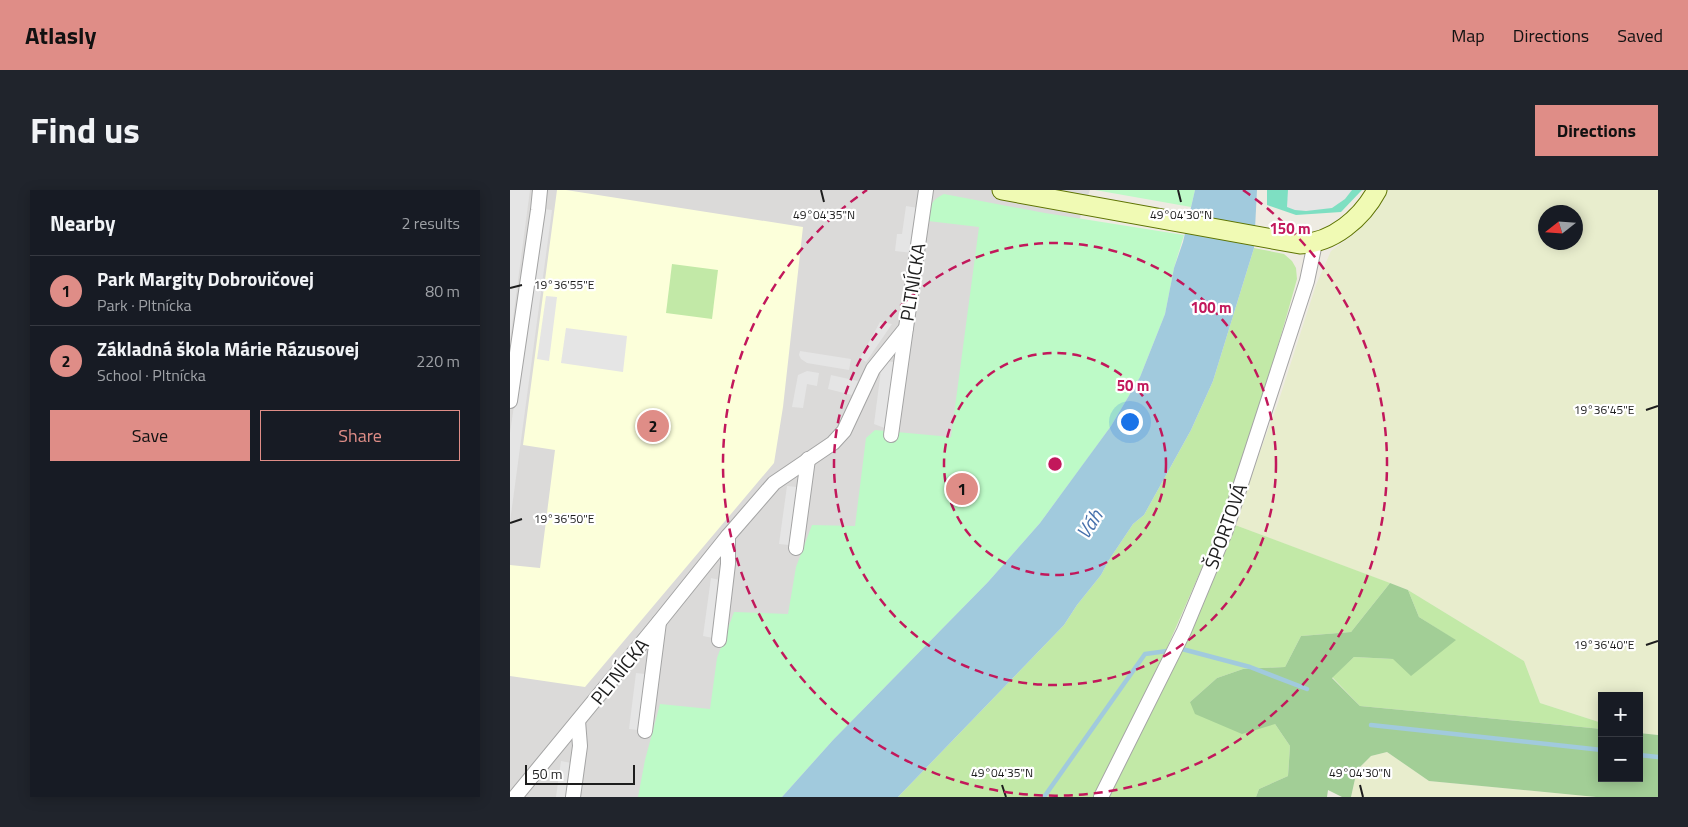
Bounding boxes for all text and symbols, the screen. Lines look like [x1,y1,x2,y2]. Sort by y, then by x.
text: Atlasly [25,17,96,53]
text: Map [1451,22,1485,49]
text: Directions [1513,22,1589,49]
text: Saved [1617,22,1663,49]
text: Find us [30,103,140,157]
button: Directions [1535,105,1658,156]
text: 49°04'35"N [793,205,855,224]
text: 49°04'30"N [1150,205,1212,224]
north arrow [1538,205,1583,250]
text: Nearby [50,207,115,239]
text: 2 results [401,211,460,235]
text: 150 m [1269,217,1311,240]
street label: PLTNÍCKA [892,241,932,323]
text: Park Margity Dobrovičovej [97,264,314,293]
text: 19°36'55"E [534,275,595,294]
text: 1 [62,279,70,303]
text: 80 m [425,279,460,303]
text: Park · Pltnícka [97,293,192,317]
text: 100 m [1190,296,1232,319]
text: Základná škola Márie Rázusovej [97,334,359,363]
text: 2 [62,349,70,373]
text: 220 m [416,349,460,373]
text: School · Pltnícka [97,363,206,387]
text: 50 m [1117,374,1149,397]
text: 19°36'45"E [1574,400,1635,419]
pin: 2 [637,407,669,445]
your location [1117,409,1143,435]
button: Save [50,410,250,461]
button: Share [260,410,460,461]
centre of rings [1046,455,1064,473]
pin: 1 [946,470,978,508]
street label: ŠPORTOVÁ [1196,479,1254,573]
water label: Váh [1068,502,1111,545]
text: 19°36'50"E [534,509,595,528]
street label: PLTNÍCKA [583,631,655,711]
text: 19°36'40"E [1574,635,1635,654]
map controls [1598,692,1643,782]
button: + [1598,692,1643,737]
button: − [1598,737,1643,782]
scale bar [525,762,635,785]
text: 50 m [532,763,562,784]
text: 49°04'35"N [971,763,1033,782]
text: 49°04'30"N [1329,763,1391,782]

